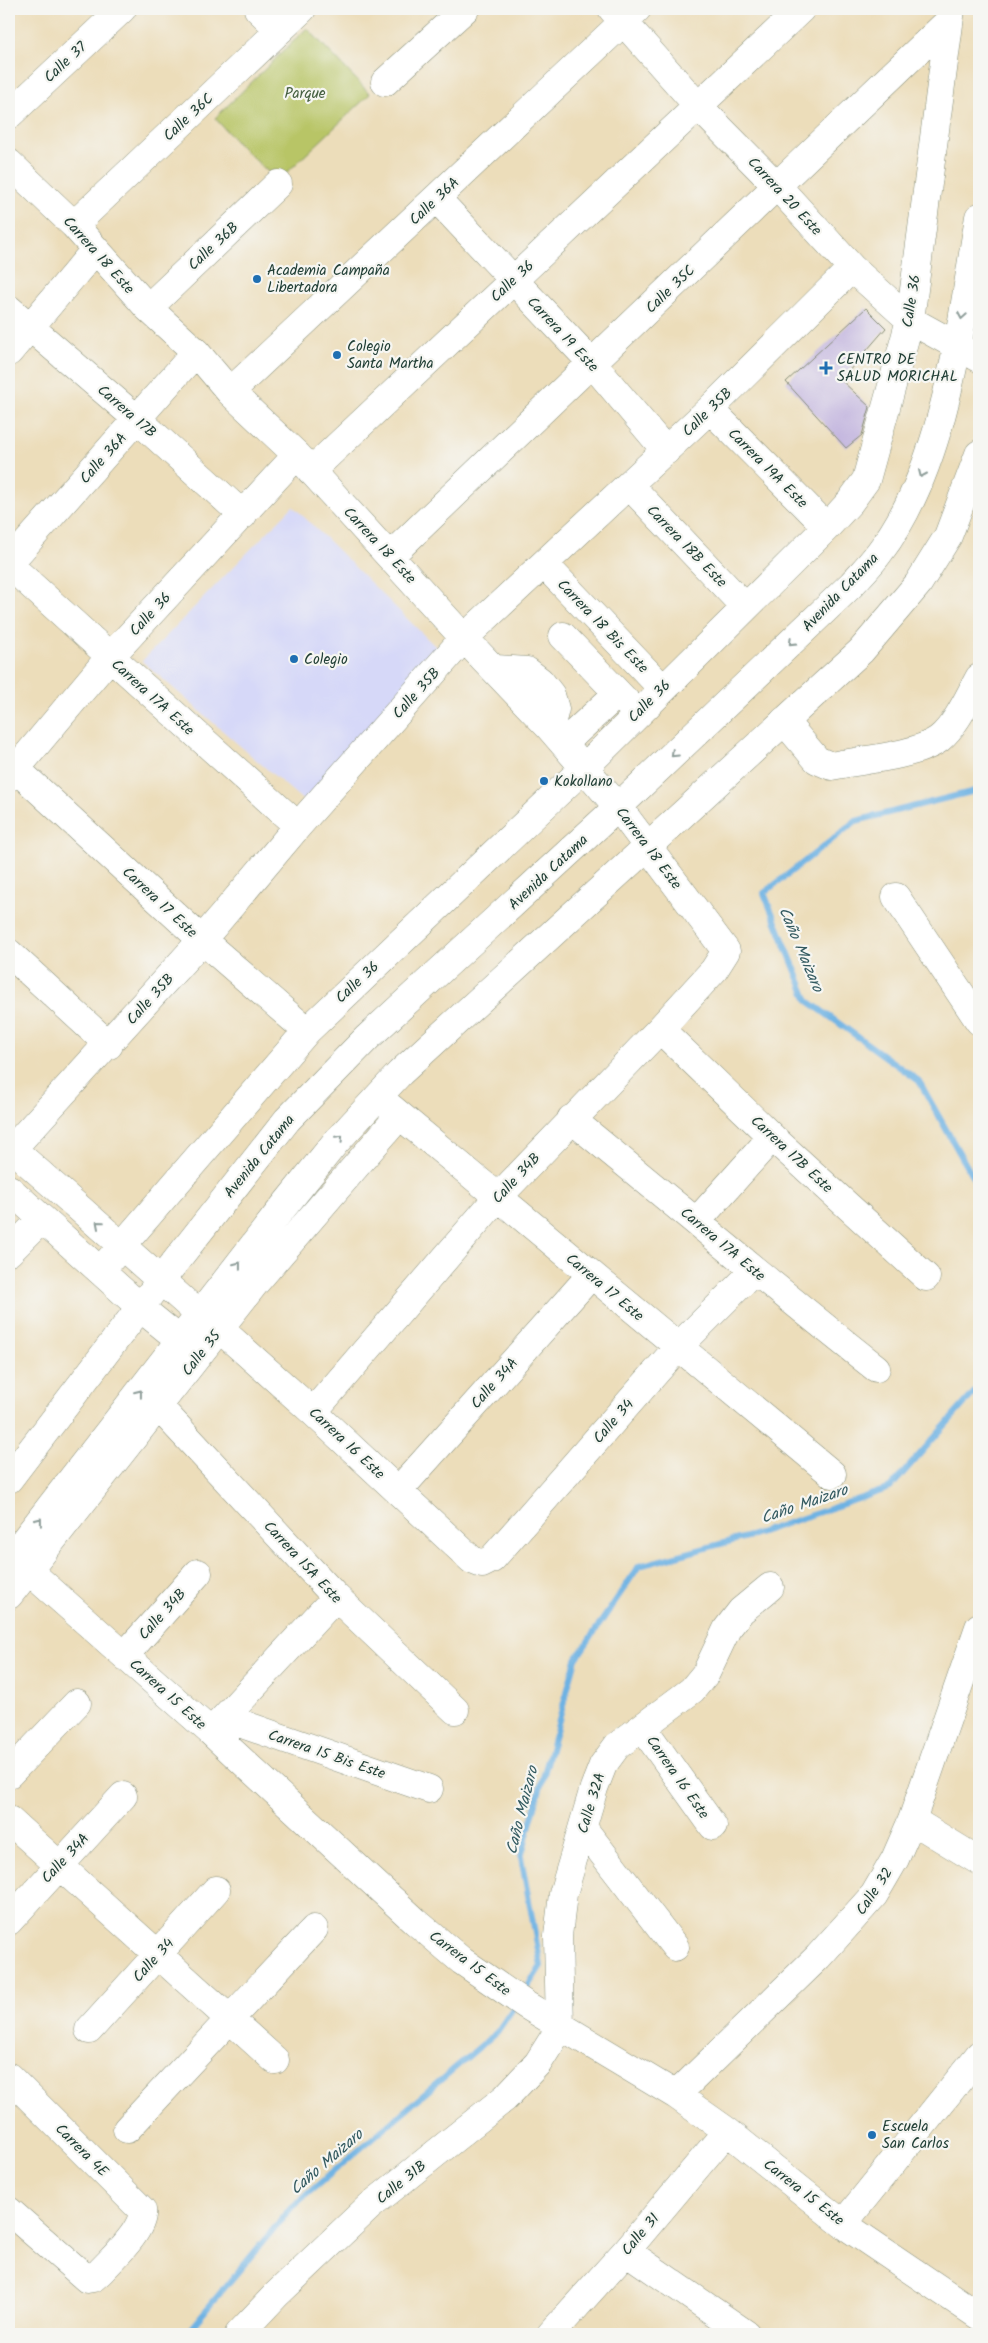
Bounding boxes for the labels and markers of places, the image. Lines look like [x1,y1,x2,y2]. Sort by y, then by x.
place label: Academia Campaña Libertadora [267,259,390,300]
marker: Academia Campaña Libertadora [251,273,263,285]
place label: Colegio Santa Martha [347,335,434,376]
place label: CENTRO DE SALUD MORICHAL [837,348,958,389]
marker: Colegio Santa Martha [331,349,343,361]
marker: CENTRO DE SALUD MORICHAL [819,361,833,375]
place label: Colegio [304,648,348,672]
marker: Colegio [288,653,300,665]
place label: Kokollano [554,770,613,794]
marker: Kokollano [538,775,550,787]
place label: Escuela San Carlos [882,2115,949,2156]
marker: Escuela San Carlos [866,2129,878,2141]

